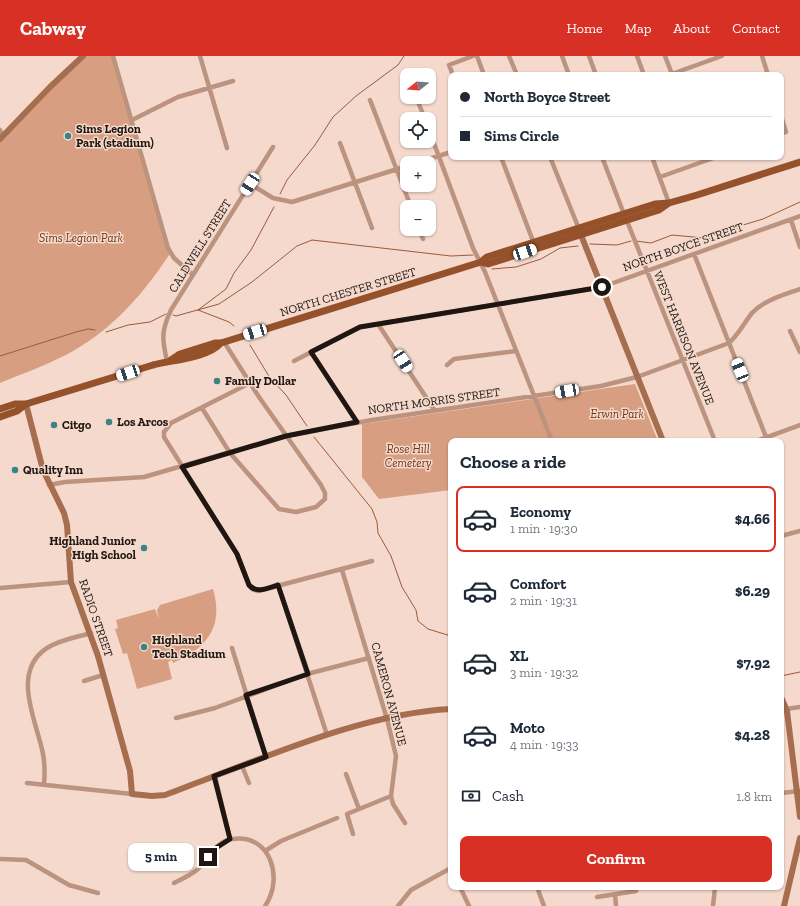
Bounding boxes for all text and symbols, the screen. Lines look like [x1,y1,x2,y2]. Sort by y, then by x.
text: Cabway [20,17,86,40]
text: Home [567,20,603,37]
text: Map [625,20,651,37]
text: About [673,20,710,37]
text: Contact [732,20,780,37]
north arrow [400,68,436,104]
map controls [400,68,436,236]
text: North Boyce Street [484,88,610,106]
button: locate [400,112,436,148]
place label: Sims Legion Park (stadium) [76,122,154,150]
text: Sims Circle [484,127,559,145]
marker: Sims Legion Park (stadium) [63,131,73,141]
button: + [400,156,436,192]
car [238,171,262,197]
street label: CALDWELL STREET [166,197,235,295]
button: − [400,200,436,236]
street label: NORTH BOYCE STREET [621,220,746,274]
park label: Sims Legion Park [39,231,124,245]
car [512,243,538,261]
street label: NORTH CHESTER STREET [278,264,418,319]
street label: WEST HARRISON AVENUE [651,269,717,407]
route start [593,278,611,296]
car [242,323,268,341]
car [391,348,415,374]
car [730,357,750,383]
car [115,364,141,382]
place label: Family Dollar [225,374,297,388]
marker: Family Dollar [212,376,222,386]
car [554,383,580,399]
street label: NORTH MORRIS STREET [367,385,502,417]
park label: Erwin Park [590,407,644,421]
place label: Los Arcos [117,415,169,429]
marker: Los Arcos [104,417,114,427]
place label: Citgo [62,418,92,432]
marker: Citgo [49,420,59,430]
park label: Rose Hill Cemetery [385,442,432,470]
text: Choose a ride [460,451,566,473]
place label: Quality Inn [23,463,83,477]
marker: Quality Inn [10,465,20,475]
icon: car [462,501,498,537]
text: Economy [510,503,571,521]
text: $4.66 [735,510,770,528]
text: 1 min · 19:30 [510,521,578,536]
place label: Highland Junior High School [49,534,137,562]
marker: Highland Junior High School [139,543,149,553]
icon: car [462,573,498,609]
text: Comfort [510,575,566,593]
street label: RADIO STREET [76,577,116,659]
text: $6.29 [735,582,770,600]
text: 2 min · 19:31 [510,593,577,608]
place label: Highland Tech Stadium [152,633,226,661]
street label: CAMERON AVENUE [368,641,410,747]
marker: Highland Tech Stadium [139,642,149,652]
icon: car [462,645,498,681]
text: XL [510,647,528,665]
text: $7.92 [736,654,770,672]
text: 3 min · 19:32 [510,665,578,680]
icon: car [462,717,498,753]
text: Moto [510,719,545,737]
text: $4.28 [735,726,770,744]
text: 4 min · 19:33 [510,737,579,752]
icon: cash [460,785,482,807]
text: Cash [492,787,524,805]
text: 1.8 km [736,789,772,804]
button: Confirm [460,836,772,882]
callout: 5 min [128,843,194,871]
route end [199,848,217,866]
text: 5 min [145,849,177,864]

